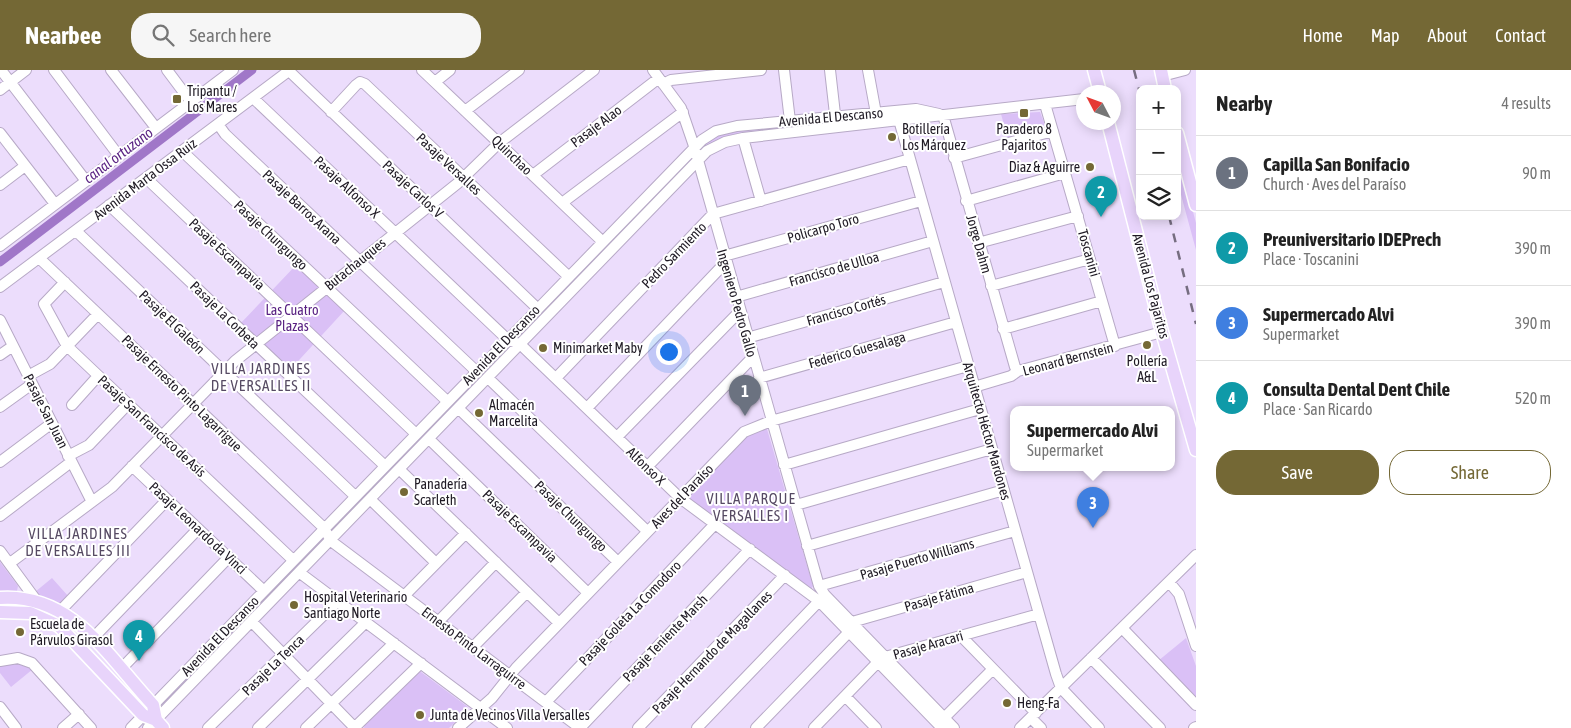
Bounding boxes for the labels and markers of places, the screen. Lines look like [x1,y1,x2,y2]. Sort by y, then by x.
place label: Tripantu / Los Mares [187,83,237,115]
marker: Tripantu / Los Mares [171,93,183,105]
marker: Paradero 8 Pajaritos [1018,107,1030,119]
place label: Botillería Los Márquez [902,121,966,153]
place label: Paradero 8 Pajaritos [996,121,1052,153]
marker: Botillería Los Márquez [886,131,898,143]
place label: Diaz & Aguirre [1009,159,1080,175]
marker: Diaz & Aguirre [1084,161,1096,173]
pin: 2 [1085,176,1117,217]
marker: Pollería A&L [1141,339,1153,351]
place label: Minimarket Maby [553,340,643,356]
marker: Minimarket Maby [537,342,549,354]
place label: Pollería A&L [1127,353,1167,385]
pin: 1 [729,375,761,416]
place label: Almacén Marcelita [489,397,538,429]
marker: Almacén Marcelita [473,407,485,419]
place label: Panadería Scarleth [414,476,467,508]
marker: Panadería Scarleth [398,486,410,498]
pin: 3 [1077,487,1109,528]
place label: Hospital Veterinario Santiago Norte [304,589,407,621]
marker: Hospital Veterinario Santiago Norte [288,599,300,611]
place label: Escuela de Párvulos Girasol [30,616,113,648]
pin: 4 [123,620,155,661]
marker: Escuela de Párvulos Girasol [14,626,26,638]
place label: Heng-Fa [1017,695,1060,711]
marker: Heng-Fa [1001,697,1013,709]
place label: Junta de Vecinos Villa Versalles [430,707,590,723]
marker: Junta de Vecinos Villa Versalles [414,709,426,721]

